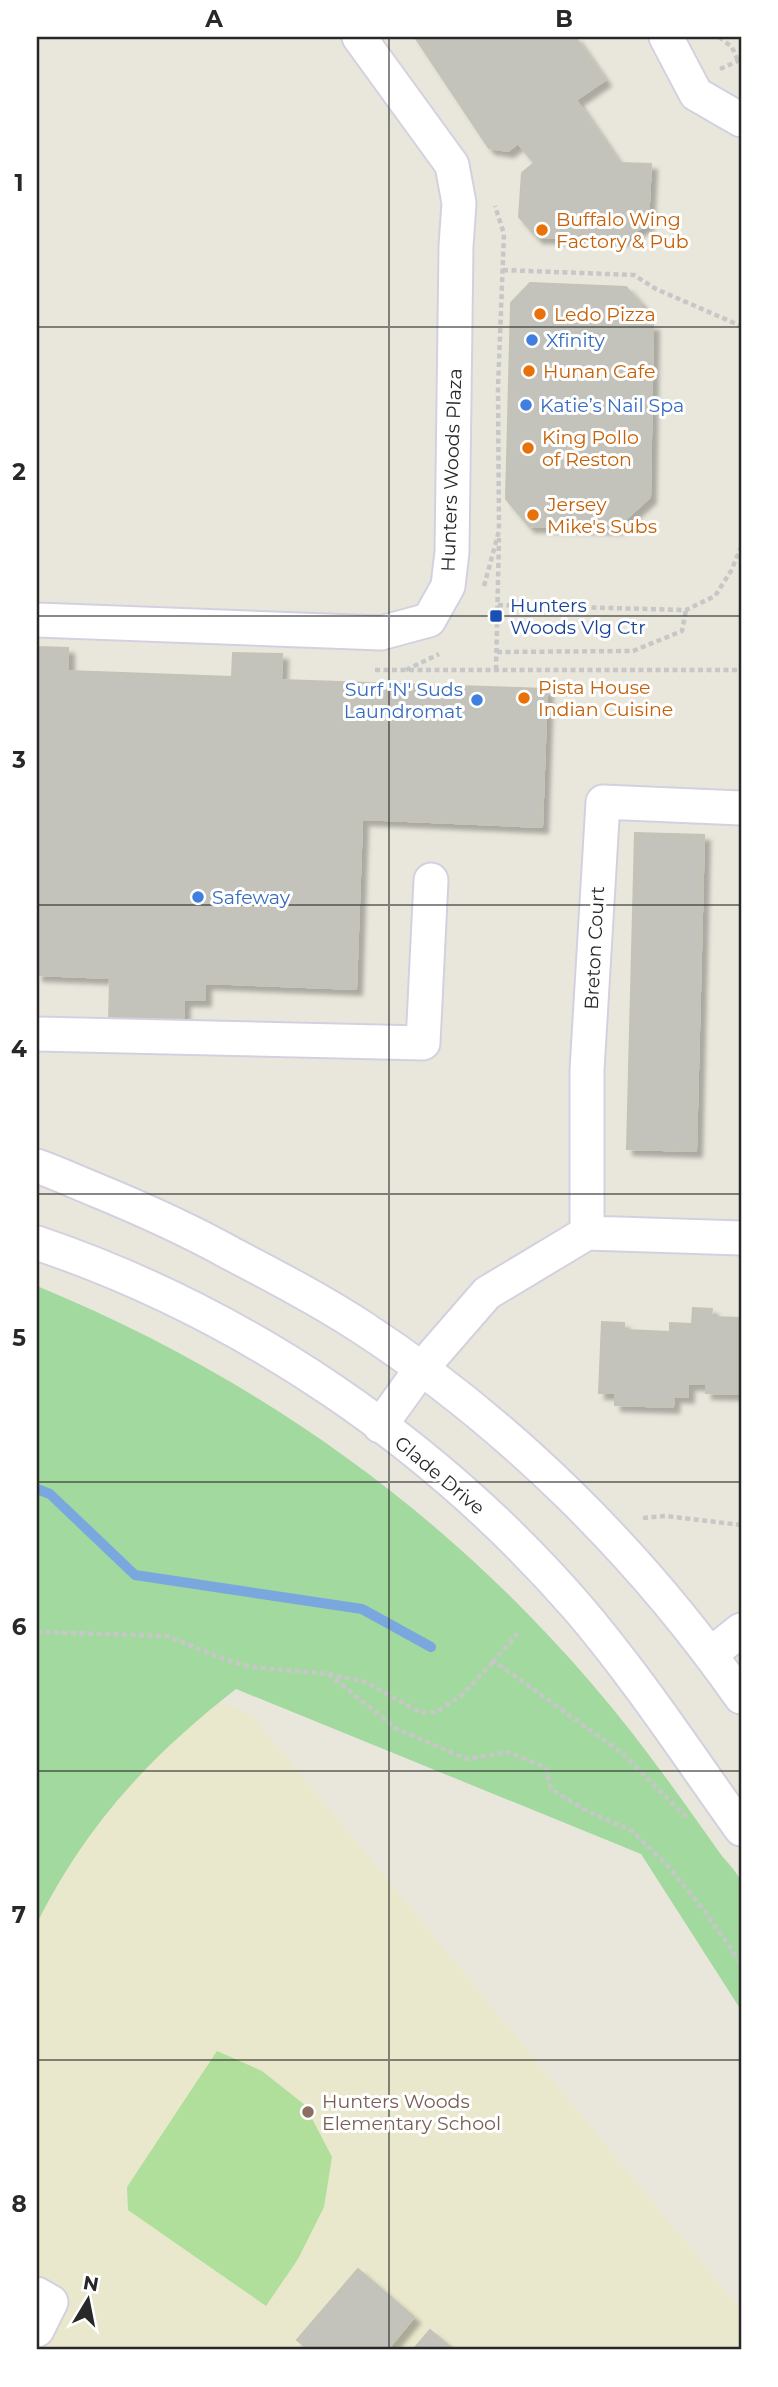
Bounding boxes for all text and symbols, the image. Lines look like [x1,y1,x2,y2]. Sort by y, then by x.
text: A [204,5,223,33]
text: B [555,5,573,33]
text: 1 [14,169,24,197]
place label: Buffalo Wing Factory & Pub [556,208,689,253]
marker: Buffalo Wing Factory & Pub [534,222,550,238]
place label: Ledo Pizza [554,303,656,326]
marker: Ledo Pizza [532,306,548,322]
place label: Xfinity [546,329,605,352]
marker: Xfinity [524,332,540,348]
place label: Hunan Cafe [543,360,655,383]
marker: Hunan Cafe [521,363,537,379]
street label: Hunters Woods Plaza [436,368,467,572]
place label: Katie’s Nail Spa [540,394,684,417]
marker: Katie’s Nail Spa [518,397,534,413]
place label: King Pollo of Reston [542,426,639,471]
marker: King Pollo of Reston [520,440,536,456]
text: 2 [12,458,26,486]
place label: Jersey Mike's Subs [546,493,657,538]
marker: Jersey Mike's Subs [525,507,541,523]
place label: Hunters Woods Vlg Ctr [510,594,646,639]
marker: Hunters Woods Vlg Ctr [488,608,504,624]
place label: Pista House Indian Cuisine [538,676,673,721]
place label: Surf 'N' Suds Laundromat [344,678,463,723]
marker: Pista House Indian Cuisine [516,690,532,706]
marker: Surf 'N' Suds Laundromat [469,692,485,708]
text: 3 [11,746,26,774]
street label: Breton Court [580,885,609,1010]
place label: Safeway [212,886,291,909]
marker: Safeway [190,889,206,905]
text: 4 [11,1035,27,1063]
text: 5 [12,1324,26,1352]
street label: Glade Drive [390,1431,489,1520]
text: 6 [12,1613,27,1641]
text: 7 [12,1901,26,1929]
place label: Hunters Woods Elementary School [322,2090,501,2135]
marker: Hunters Woods Elementary School [300,2104,316,2120]
text: 8 [11,2190,27,2218]
north arrow [52,2264,122,2334]
text: N [81,2271,100,2296]

